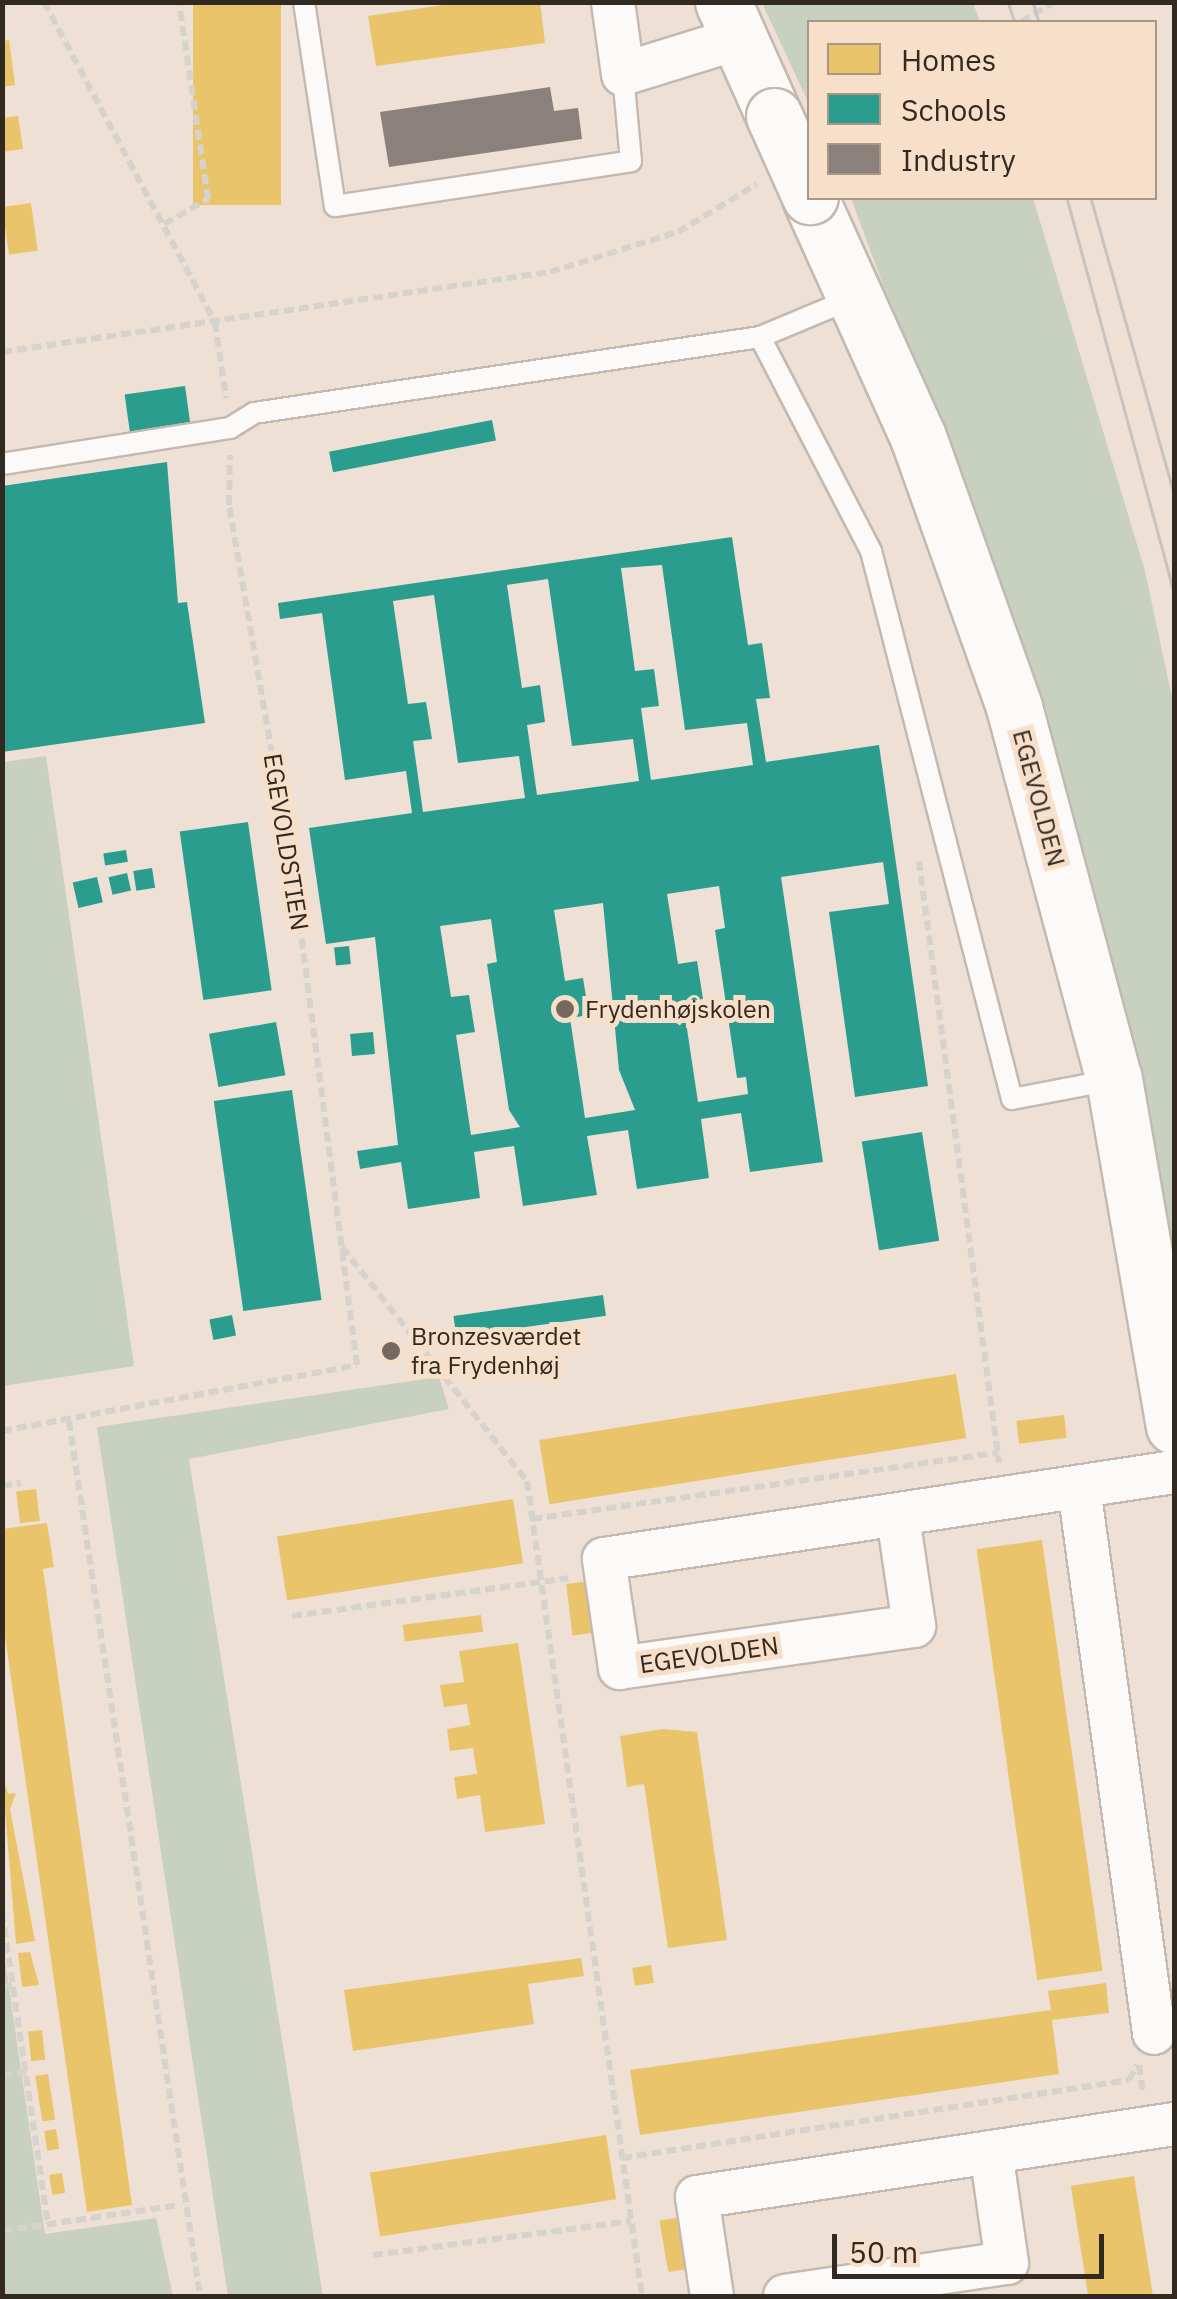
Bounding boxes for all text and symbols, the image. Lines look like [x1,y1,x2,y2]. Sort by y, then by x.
legend [807,20,1157,200]
text: Homes [901,40,996,79]
text: Schools [901,90,1007,129]
text: Industry [901,140,1016,179]
street label: EGEVOLDEN [1006,726,1072,870]
street label: EGEVOLDSTIEN [257,751,315,933]
place label: Frydenhøjskolen [585,994,771,1024]
marker: Frydenhøjskolen [554,998,576,1020]
place label: Bronzesværdet fra Frydenhøj [411,1322,581,1381]
marker: Bronzesværdet fra Frydenhøj [380,1340,402,1362]
street label: EGEVOLDEN [637,1630,781,1680]
scale bar [837,2214,1110,2276]
text: 50 m [849,2232,918,2271]

